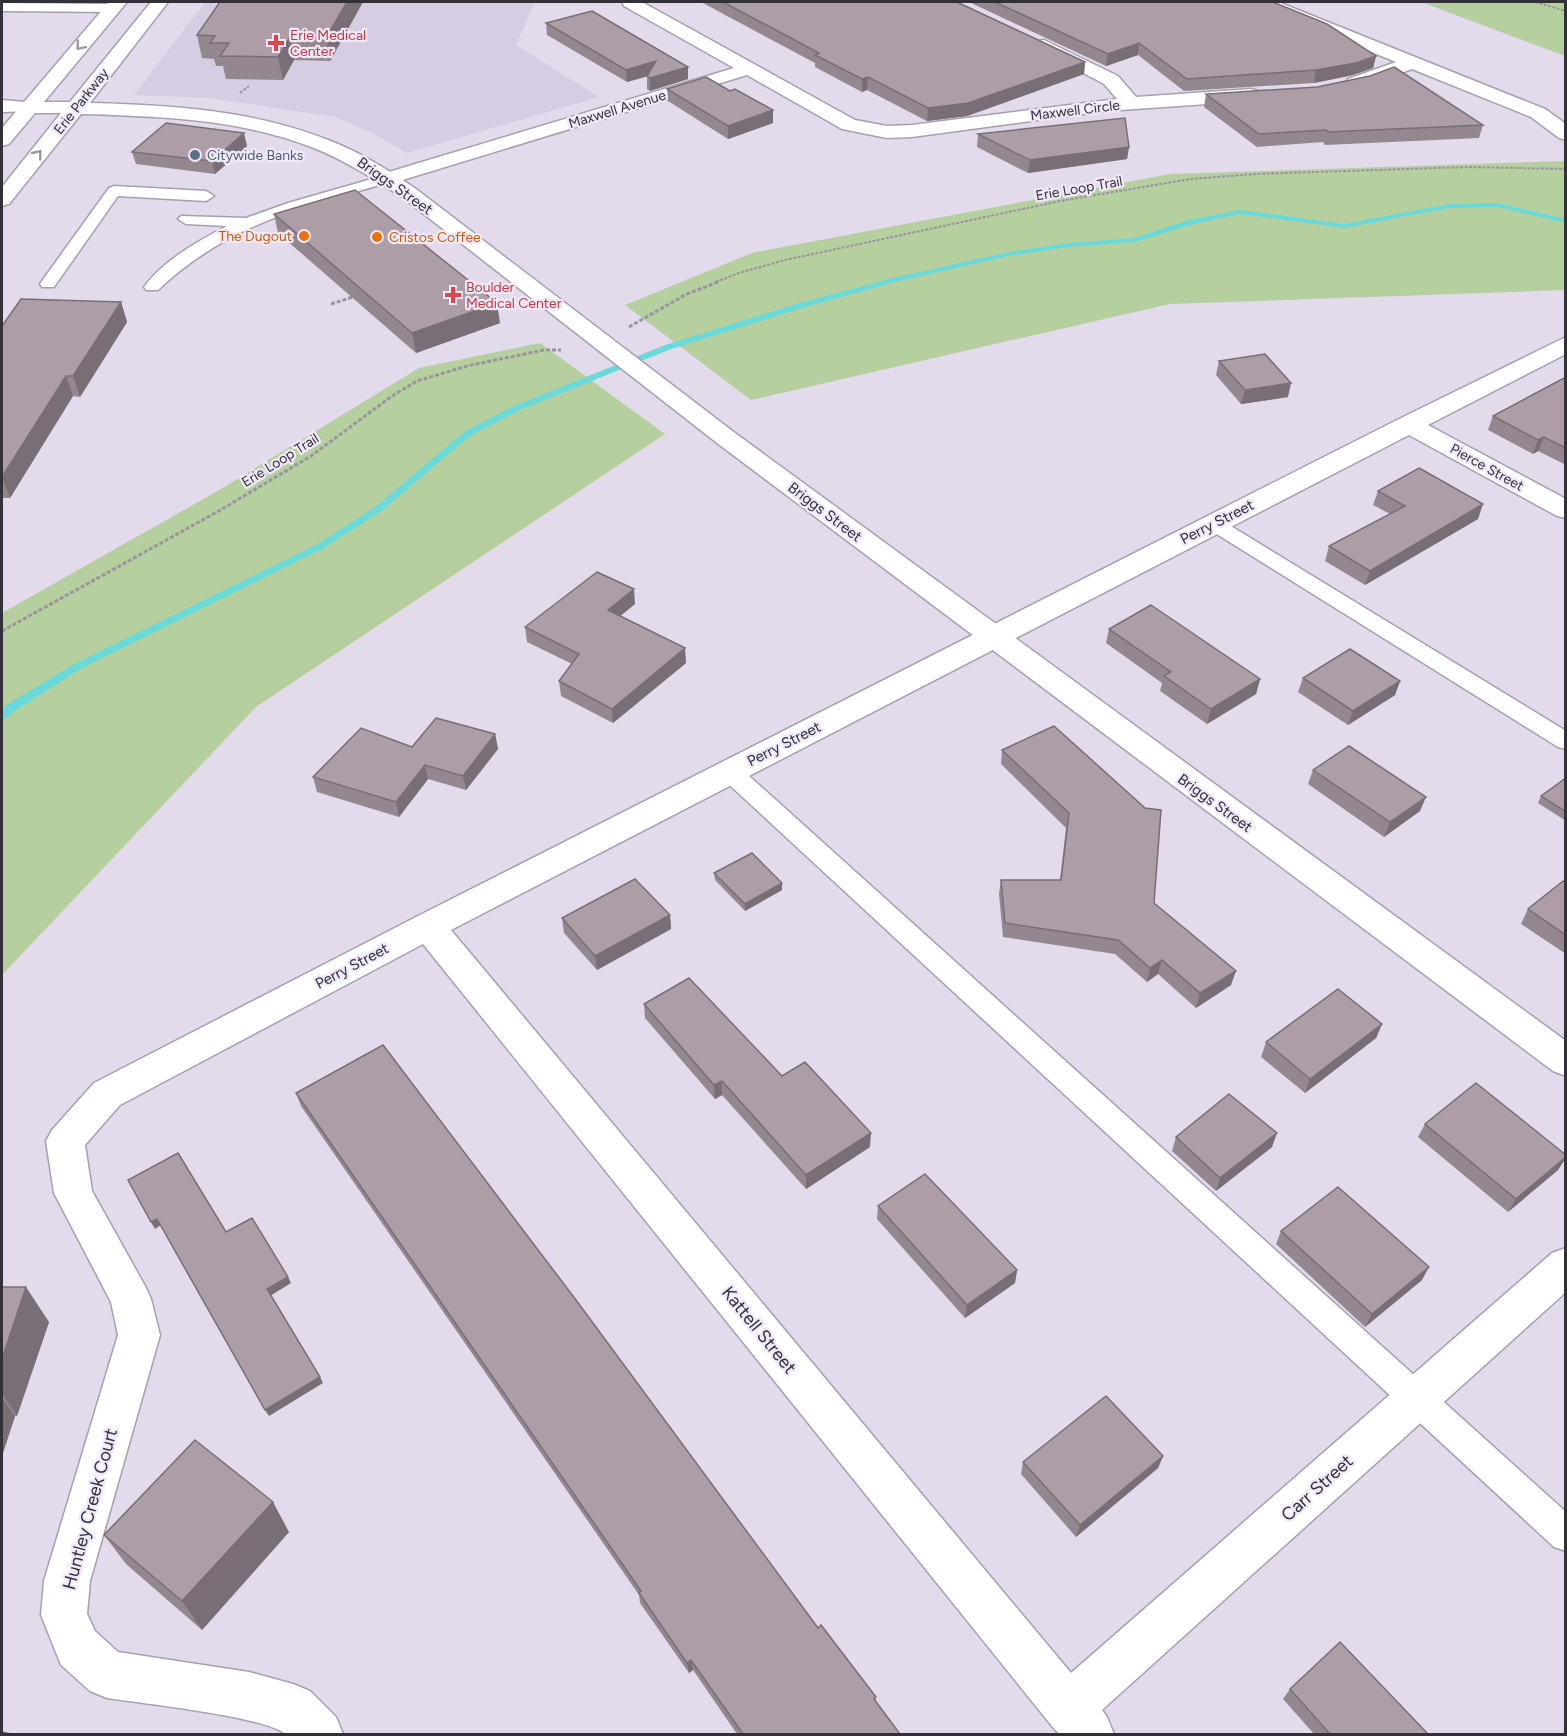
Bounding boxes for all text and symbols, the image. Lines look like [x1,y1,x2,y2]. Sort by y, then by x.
place label: Erie Medical Center [290,27,366,60]
marker: Erie Medical Center [267,34,285,52]
one-way arrow [77,39,88,50]
street label: Erie Parkway [50,64,113,138]
street label: Maxwell Avenue [566,86,668,132]
street label: Maxwell Circle [1029,97,1121,124]
place label: Citywide Banks [207,147,303,164]
marker: Citywide Banks [188,148,202,162]
one-way arrow [31,150,42,161]
street label: Briggs Street [354,153,436,219]
street label: Erie Loop Trail [1034,172,1124,204]
place label: The Dugout [218,228,292,245]
marker: The Dugout [297,229,311,243]
place label: Cristos Coffee [389,229,481,246]
marker: Cristos Coffee [370,230,384,244]
place label: Boulder Medical Center [466,279,562,312]
marker: Boulder Medical Center [444,286,462,304]
street label: Erie Loop Trail [238,430,322,491]
street label: Pierce Street [1447,440,1527,495]
street label: Briggs Street [784,478,866,546]
street label: Perry Street [1177,496,1257,548]
street label: Perry Street [744,718,824,770]
street label: Briggs Street [1174,770,1256,836]
street label: Perry Street [312,939,392,993]
street label: Kattell Street [717,1282,801,1378]
street label: Huntley Creek Court [58,1426,122,1592]
street label: Carr Street [1277,1450,1358,1526]

